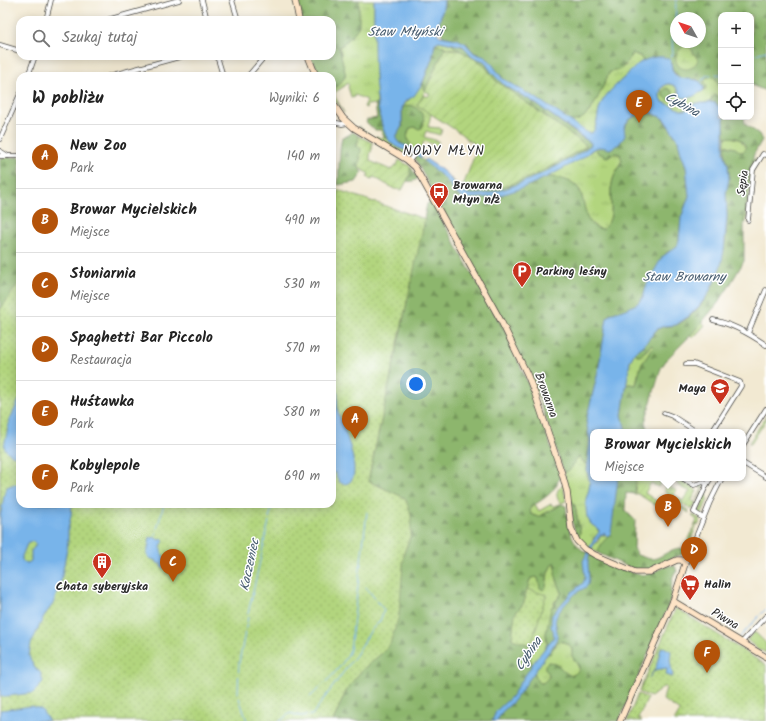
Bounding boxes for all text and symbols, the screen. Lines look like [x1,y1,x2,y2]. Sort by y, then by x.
north arrow [670,12,706,48]
map controls [718,12,754,120]
button: + [718,12,754,48]
search box [16,16,336,60]
water label: Staw Młyński [368,22,445,43]
text: Szukaj tutaj [62,26,137,50]
icon: search [30,27,52,49]
button: − [718,48,754,84]
button: locate [718,84,754,120]
text: W pobliżu [32,85,103,112]
water label: Cybina [661,87,704,124]
text: Wyniki: 6 [269,88,320,109]
pin: E [626,90,652,123]
text: New Zoo [70,134,127,158]
district label: NOWY MŁYN [403,141,485,162]
text: A [41,146,49,167]
text: 140 m [287,146,320,167]
text: Park [70,158,94,179]
street label: Sępia [732,169,754,197]
place label: Browarna Młyn n/ż [453,176,502,209]
bus stop icon: Browarna Młyn n/ż [428,181,450,209]
text: Browar Mycielskich [70,198,197,222]
text: B [41,210,49,231]
text: 490 m [284,210,320,231]
text: Miejsce [70,222,110,243]
parking icon: Parking leśny [511,260,533,288]
text: Słoniarnia [70,262,136,286]
place label: Parking leśny [536,262,607,281]
water label: Staw Browarny [643,267,727,288]
text: C [41,274,49,295]
text: 530 m [284,274,320,295]
text: Miejsce [70,286,110,307]
text: Spaghetti Bar Piccolo [70,326,213,350]
text: D [41,338,49,359]
text: 570 m [285,338,320,359]
text: Restauracja [70,350,132,371]
street label: Browarna [529,370,563,421]
your location [406,374,426,394]
school or university icon: Maya [709,377,731,405]
place label: Maya [678,379,706,398]
text: Huśtawka [70,390,134,414]
text: E [41,402,49,423]
text: 580 m [283,402,320,423]
pin: A [342,406,368,439]
text: Park [70,414,94,435]
popup [590,429,746,481]
text: Browar Mycielskich [605,433,731,457]
text: Kobylepole [70,454,140,478]
text: Miejsce [605,457,644,478]
text: F [41,466,49,487]
text: 690 m [284,466,320,487]
text: Park [70,478,94,499]
pin: B [655,494,681,527]
water label: Kaczeniec [234,536,266,593]
pin: D [681,537,707,570]
pin: C [160,549,186,582]
building icon: Chata syberyjska [91,551,113,579]
supermarket icon: Halin [679,573,701,601]
place label: Halin [704,575,731,594]
place label: Chata syberyjska [56,577,148,596]
street label: Piwna [707,603,743,635]
water label: Cybina [510,632,549,675]
pin: F [694,640,720,673]

